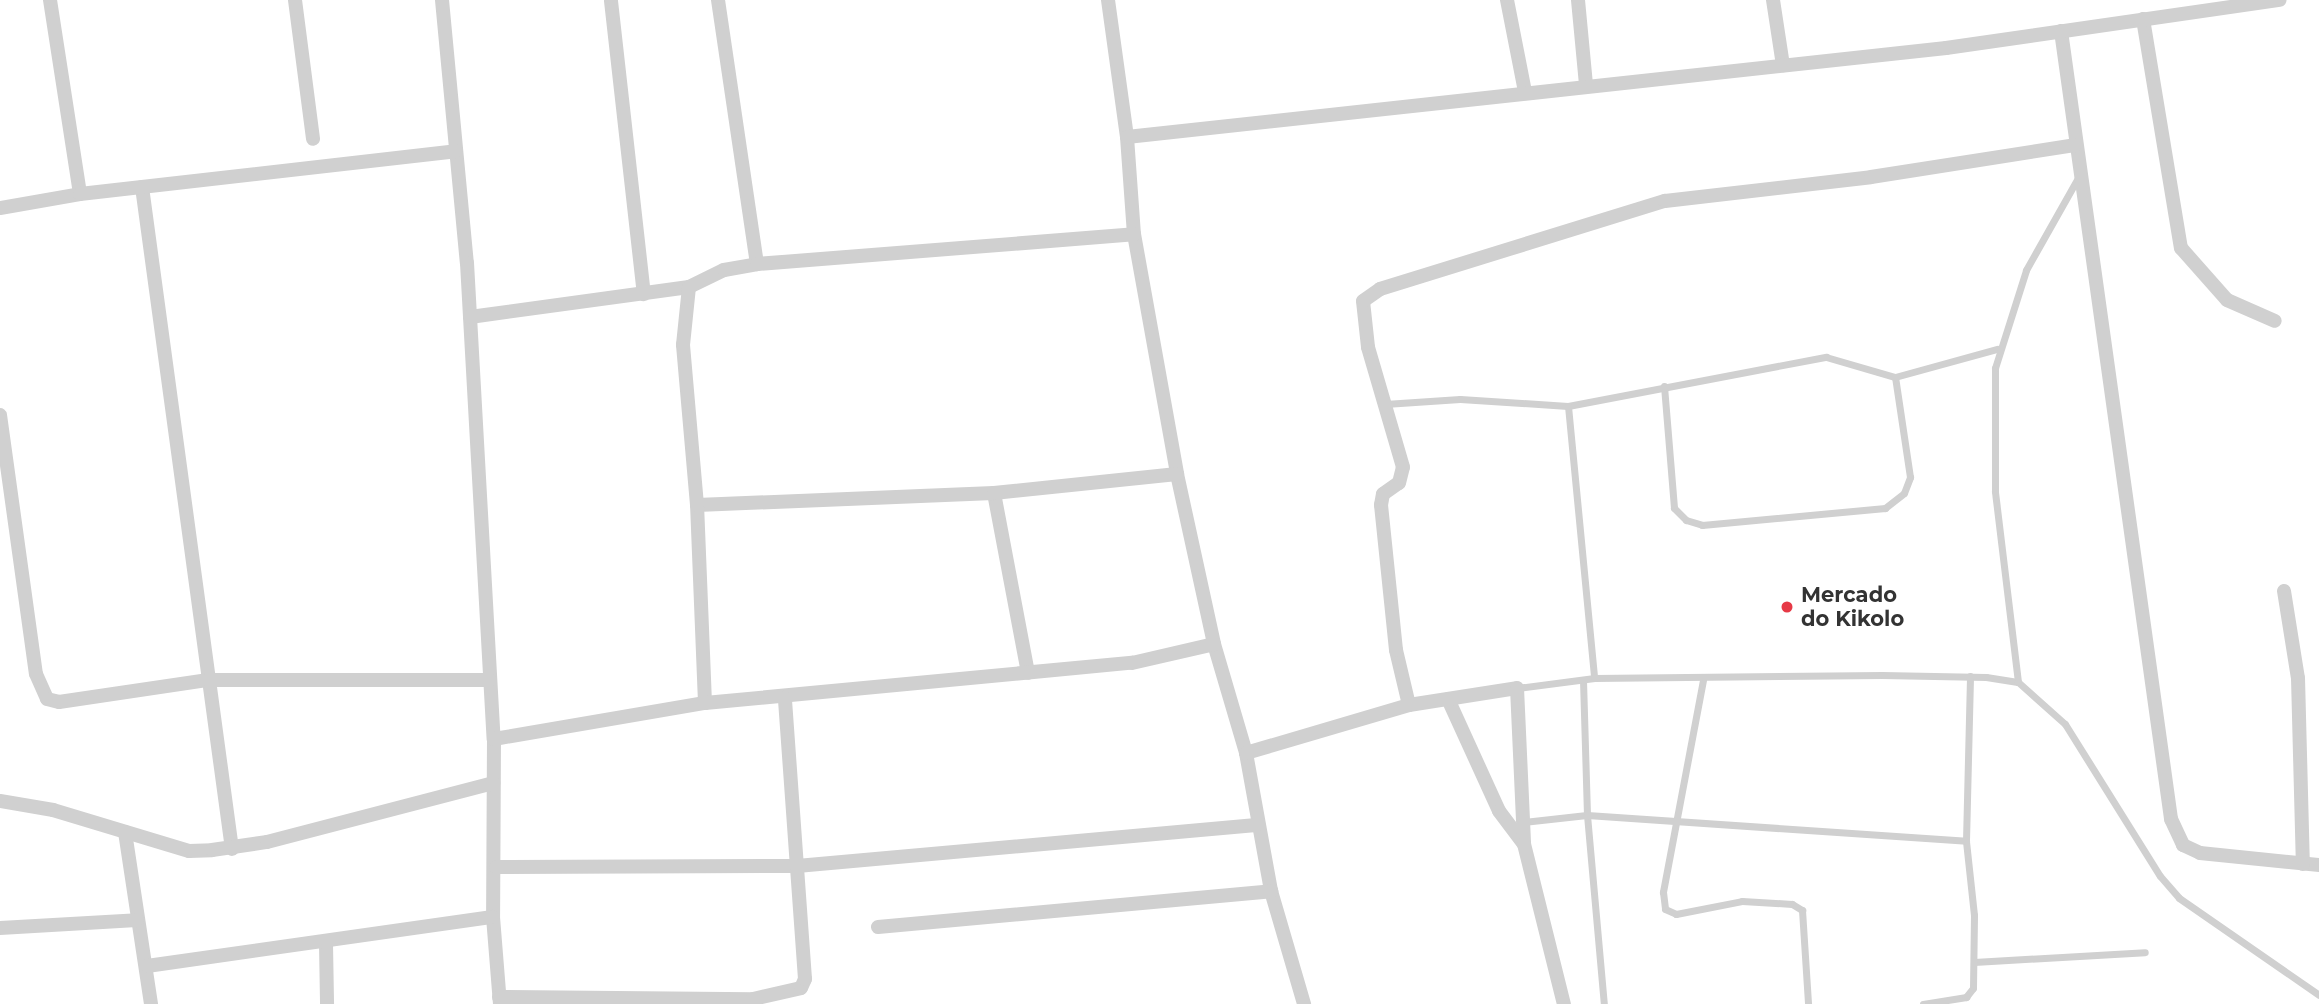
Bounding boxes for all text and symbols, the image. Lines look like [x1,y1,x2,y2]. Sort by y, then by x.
place label: Mercado do Kikolo [1801,582,1904,632]
marker: Mercado do Kikolo [1779,599,1795,615]

